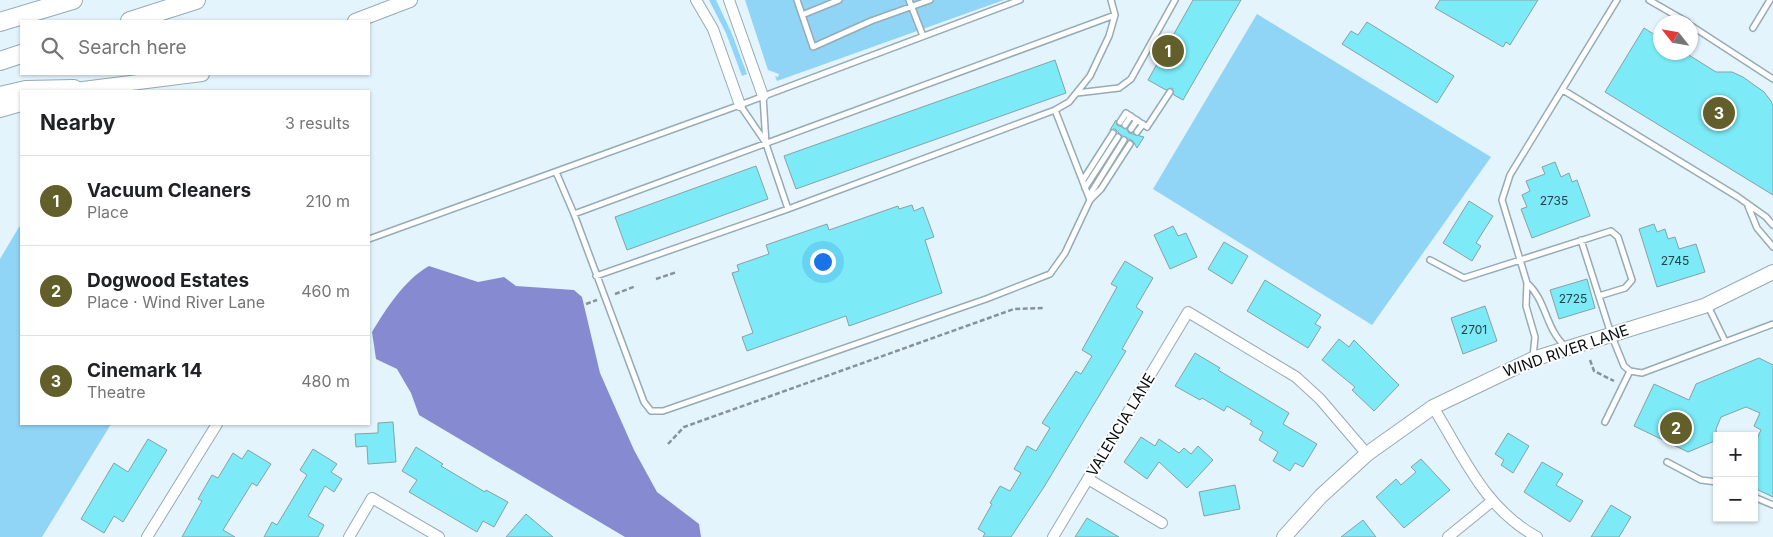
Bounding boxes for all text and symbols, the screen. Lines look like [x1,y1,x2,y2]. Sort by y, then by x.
north arrow [1653,15,1698,60]
search box [20,20,370,75]
pin: 1 [1152,32,1184,70]
icon: search [38,34,66,62]
text: Search here [78,36,187,59]
pin: 3 [1703,94,1735,132]
text: Nearby [40,110,115,135]
text: 3 results [285,113,350,133]
text: Vacuum Cleaners [87,179,251,202]
text: 1 [53,191,59,211]
text: 210 m [305,191,350,211]
house number: 2735 [1540,193,1568,208]
text: Place [87,202,129,222]
your location [810,249,836,275]
house number: 2745 [1661,253,1689,268]
text: Dogwood Estates [87,269,249,292]
text: 2 [51,281,61,301]
text: 460 m [301,281,350,301]
house number: 2725 [1559,291,1587,306]
text: Place · Wind River Lane [87,292,265,312]
street label: WIND RIVER LANE [1501,320,1631,381]
house number: 2701 [1461,322,1487,337]
text: Cinemark 14 [87,359,202,382]
street label: VALENCIA LANE [1082,370,1159,480]
text: 3 [51,371,61,391]
text: 480 m [301,371,350,391]
text: Theatre [87,382,146,402]
pin: 2 [1660,409,1692,447]
map controls [1713,432,1758,522]
button: + [1713,432,1758,477]
button: − [1713,477,1758,522]

